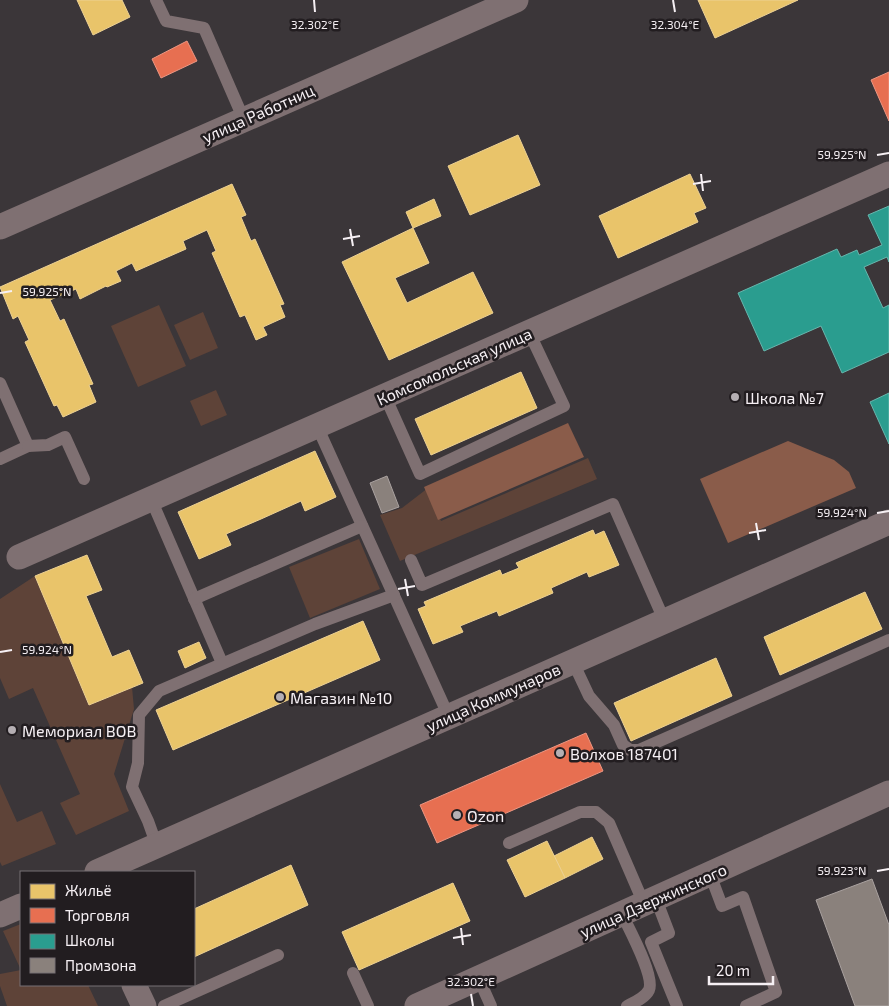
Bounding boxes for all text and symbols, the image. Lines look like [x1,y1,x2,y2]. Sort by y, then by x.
text: 32.302°E [291,17,339,31]
text: 32.304°E [651,17,700,31]
street label: улица Работниц [199,80,317,147]
text: 59.925°N [818,147,866,161]
text: 59.925°N [23,284,71,298]
street label: Комсомольская улица [373,323,535,410]
place label: Школа №7 [745,388,824,407]
marker: Школа №7 [729,391,741,403]
text: 59.924°N [817,505,867,519]
text: 59.924°N [22,642,72,656]
street label: улица Коммунаров [423,659,563,736]
place label: Магазин №10 [290,688,392,707]
marker: Магазин №10 [274,691,286,703]
place label: Мемориал ВОВ [22,721,136,740]
marker: Мемориал ВОВ [6,724,18,736]
place label: Волхов 187401 [570,744,678,763]
marker: Волхов 187401 [554,747,566,759]
place label: Ozon [467,806,504,825]
marker: Ozon [451,809,463,821]
street label: улица Дзержинского [577,859,730,942]
text: 59.923°N [817,863,867,877]
legend [20,871,195,986]
text: Жильё [65,881,112,899]
text: Торговля [65,906,130,924]
text: Школы [65,931,115,949]
scale bar [709,954,773,986]
text: Промзона [65,956,137,974]
text: 20 m [716,961,750,979]
text: 32.302°E [447,974,495,988]

